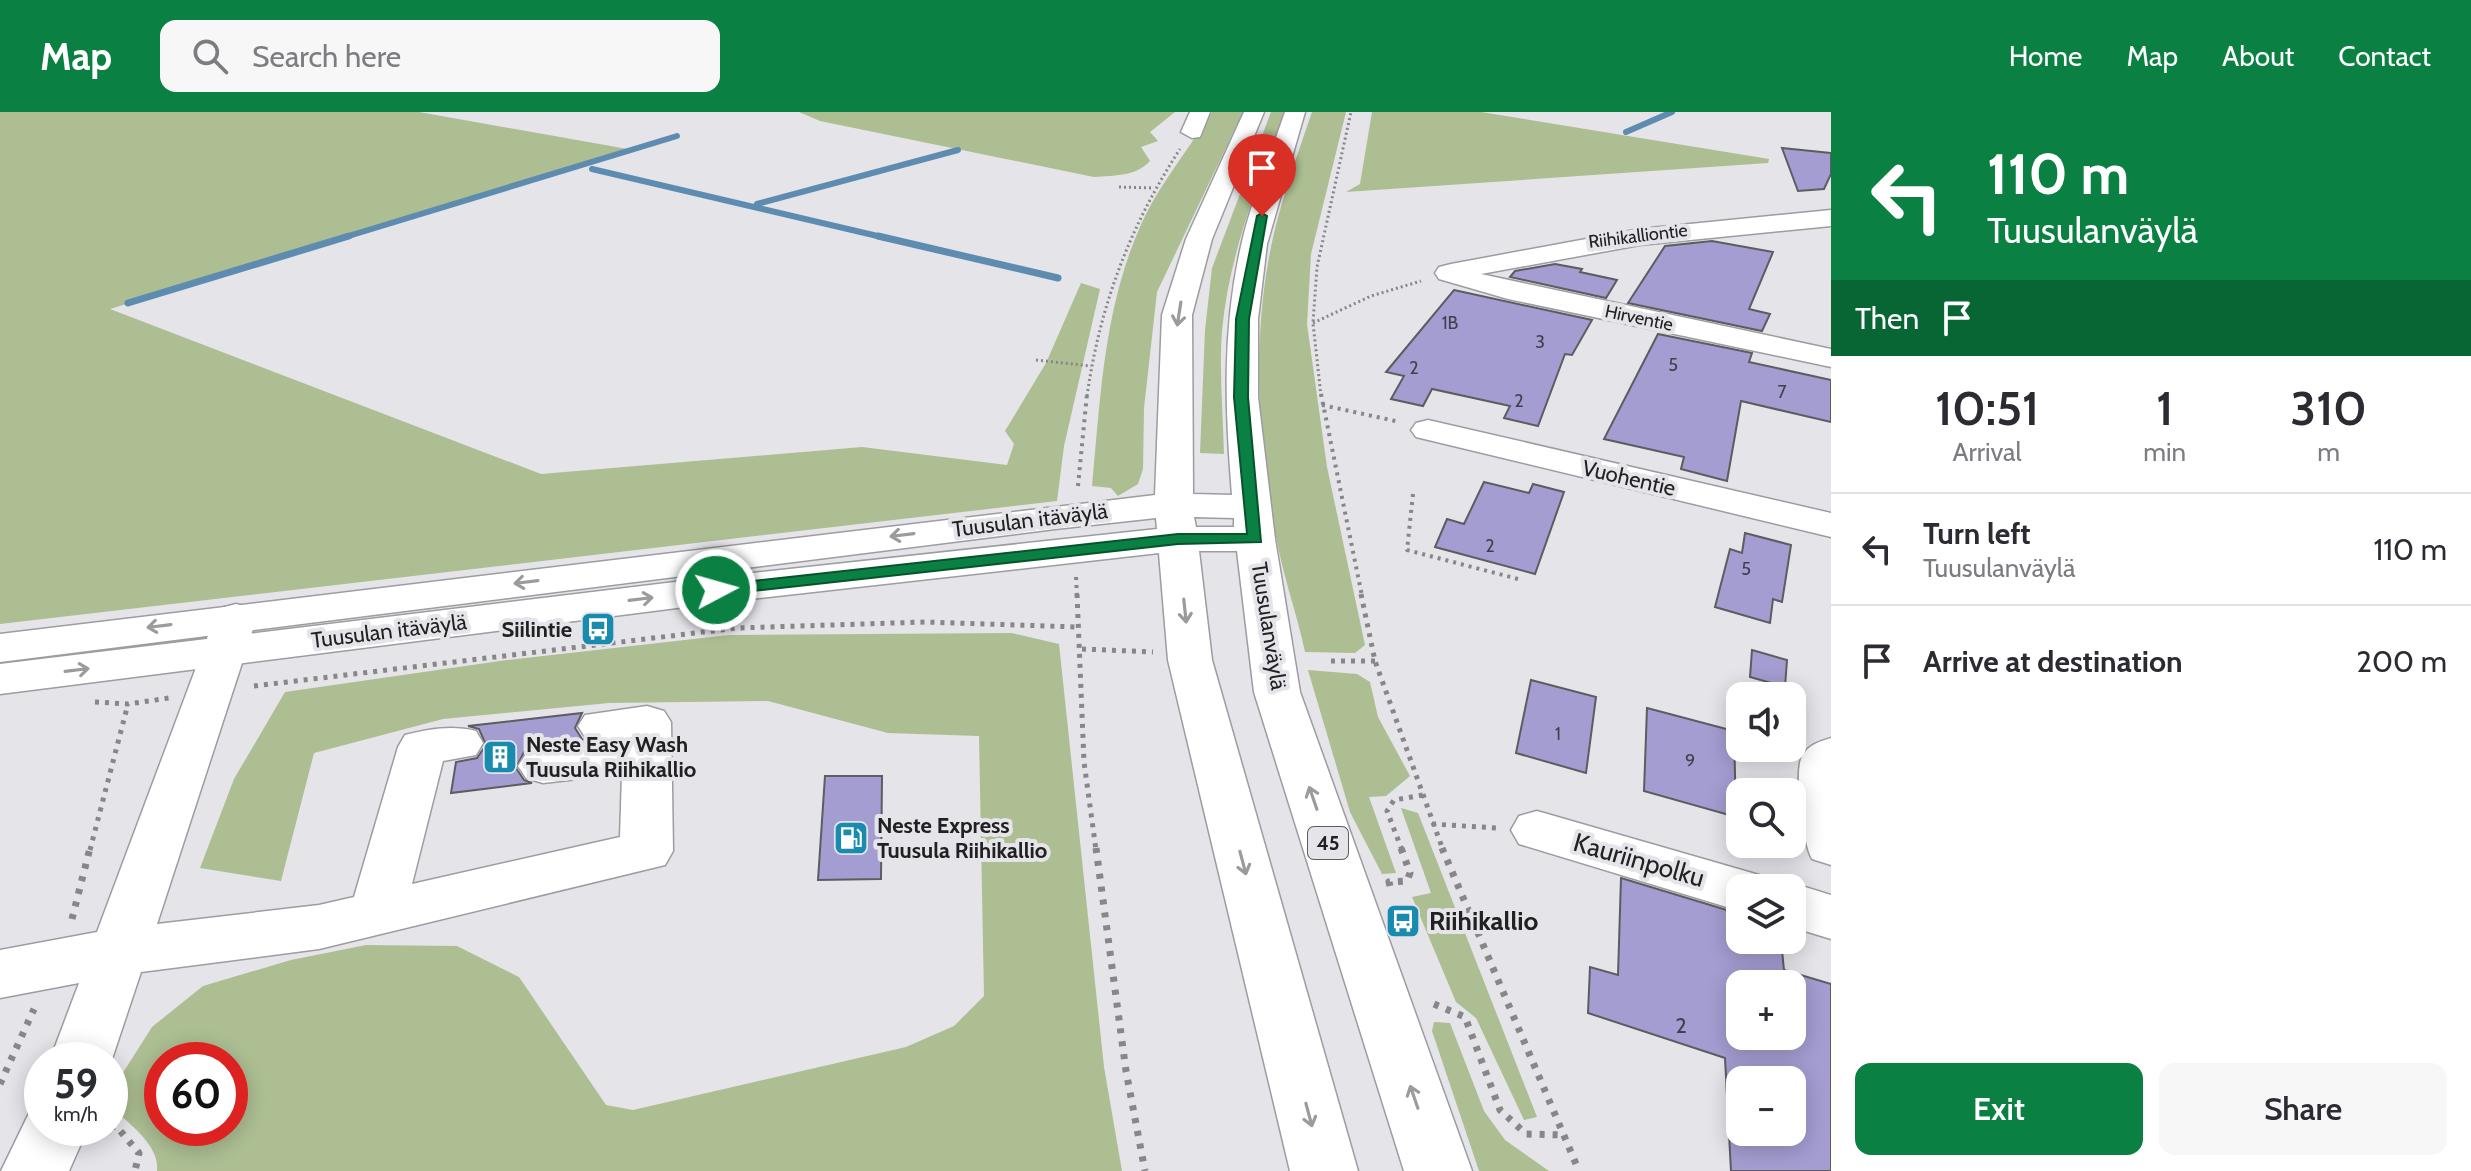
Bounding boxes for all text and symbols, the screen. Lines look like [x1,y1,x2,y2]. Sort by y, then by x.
search box [160,20,720,92]
text: Map [40,33,112,80]
icon: search [188,34,232,78]
text: Search here [252,38,401,75]
text: Home [2009,39,2082,73]
text: Map [2126,39,2178,73]
text: About [2222,39,2294,73]
text: Contact [2338,39,2431,73]
pin [1228,134,1296,216]
text: 110 m [1987,140,2129,208]
icon: left [1855,144,1959,248]
icon: arrive [1240,146,1284,190]
text: Tuusulanväylä [1987,208,2198,252]
street label: Riihikalliontie [1587,219,1689,253]
icon: arrive [1935,296,1979,340]
street label: Hirventie [1603,300,1675,336]
text: Then [1855,300,1919,337]
one-way arrow [1171,301,1186,326]
house number: 1B [1442,312,1459,334]
house number: 3 [1535,331,1545,353]
house number: 5 [1668,354,1678,376]
house number: 2 [1409,357,1419,379]
text: 10:51 [1935,379,2039,437]
text: 1 [2156,379,2173,437]
text: 310 [2290,379,2367,437]
house number: 7 [1777,381,1787,403]
house number: 2 [1514,390,1524,412]
text: Arrival [1953,436,2022,468]
text: min [2143,436,2186,468]
text: m [2317,436,2340,468]
street label: Vuohentie [1580,454,1678,502]
street label: Tuusulan itäväylä [951,497,1110,543]
text: Turn left [1923,515,2031,552]
icon: left [1855,527,1899,571]
one-way arrow [889,528,916,543]
text: 110 m [2373,531,2447,568]
house number: 2 [1485,535,1495,557]
position arrow [674,548,758,632]
text: Tuusulanväylä [1923,552,2075,584]
house number: 5 [1741,558,1751,580]
street label: Tuusulanväylä [1246,560,1292,692]
one-way arrow [513,574,540,589]
one-way arrow [627,592,654,607]
one-way arrow [1177,597,1192,624]
street label: Tuusulan itäväylä [310,608,469,654]
bus stop icon: Siilintie [579,610,617,648]
place label: Siilintie [502,616,572,643]
one-way arrow [146,619,173,634]
icon: arrive [1855,639,1899,683]
text: Arrive at destination [1923,643,2183,680]
text: 200 m [2356,643,2447,680]
one-way arrow [64,662,90,677]
map controls [1726,682,1806,1146]
button: sound [1726,682,1806,762]
house number: 1 [1555,723,1561,745]
place label: Neste Easy Wash Tuusula Riihikallio [526,731,696,783]
building icon: Neste Easy Wash Tuusula Riihikallio [481,738,519,776]
house number: 9 [1685,750,1695,772]
button: search [1726,778,1806,858]
one-way arrow [1304,785,1319,810]
place label: Neste Express Tuusula Riihikallio [877,812,1047,864]
fuel station icon: Neste Express Tuusula Riihikallio [832,819,870,857]
street label: Kauriinpolku [1570,826,1708,894]
road number: 45 [1308,827,1348,859]
one-way arrow [1236,850,1251,876]
button: layers [1726,874,1806,954]
bus stop icon: Riihikallio [1384,902,1422,940]
place label: Riihikallio [1429,905,1538,937]
button: + [1726,970,1806,1050]
house number: 2 [1675,1012,1687,1039]
speed limit sign: 60 [144,1042,248,1146]
text: 59 [54,1059,98,1108]
button: Exit [1855,1063,2143,1155]
button: Share [2159,1063,2447,1155]
button: − [1726,1066,1806,1146]
one-way arrow [1405,1085,1420,1110]
one-way arrow [1303,1101,1318,1127]
text: km/h [54,1102,98,1126]

